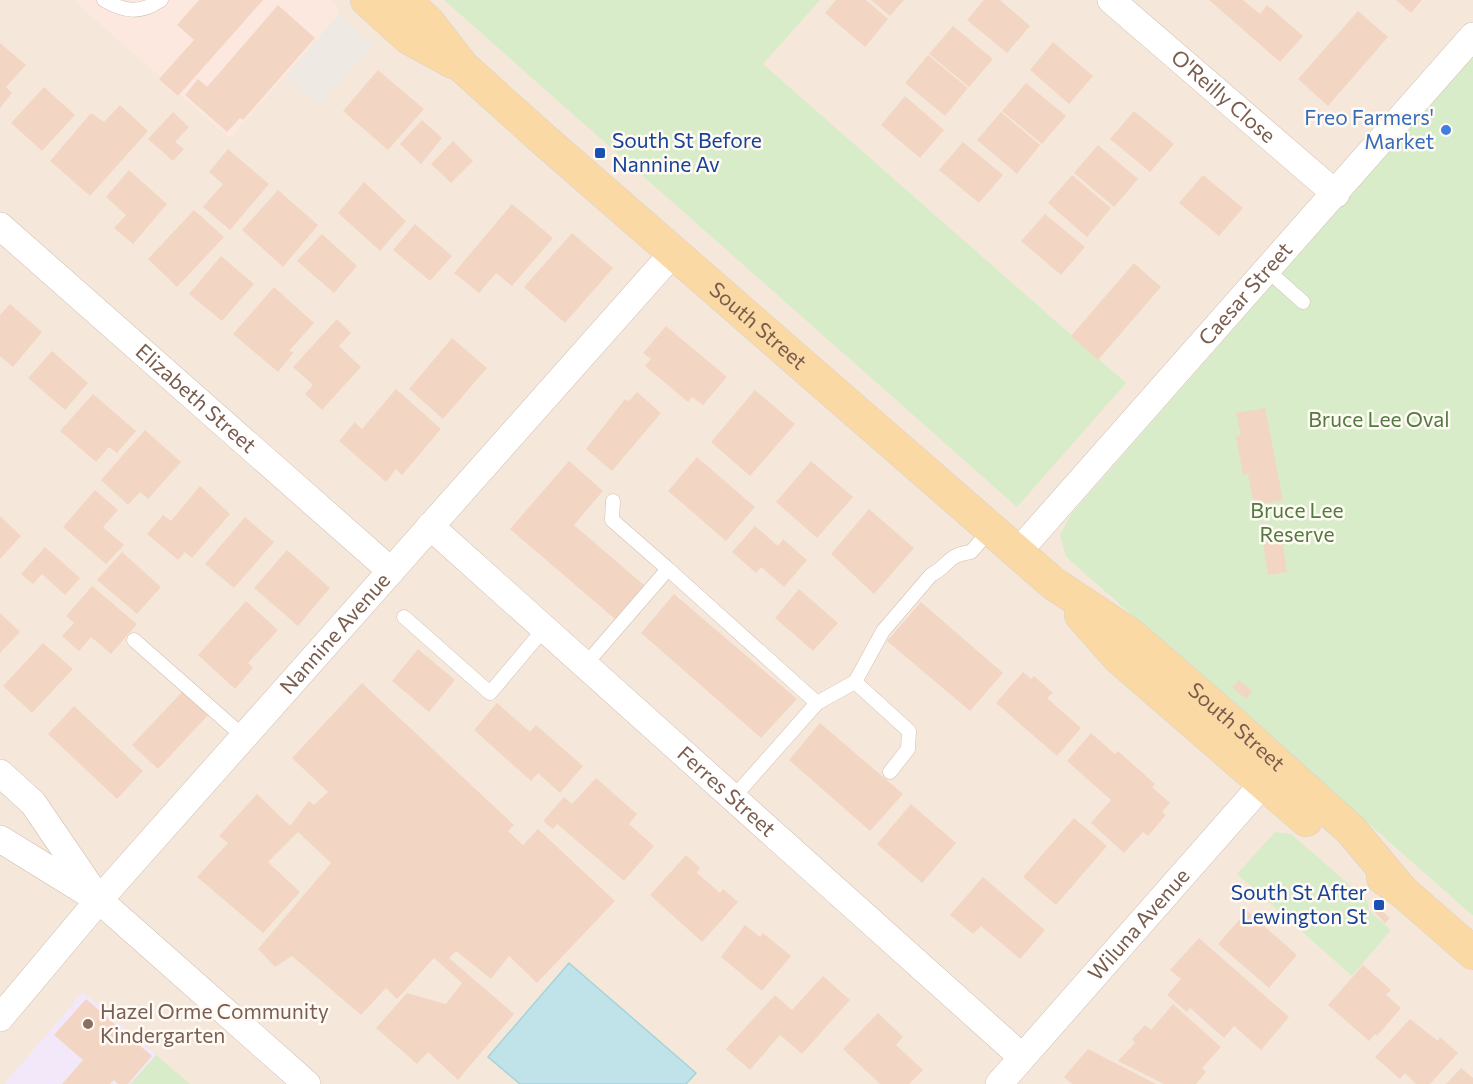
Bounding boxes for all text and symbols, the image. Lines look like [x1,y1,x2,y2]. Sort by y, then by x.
street label: O'Reilly Close [1167,44,1281,147]
place label: Freo Farmers' Market [1304,104,1434,153]
marker: Freo Farmers' Market [1439,123,1453,137]
place label: South St Before Nannine Av [612,127,762,176]
marker: South St Before Nannine Av [593,146,607,160]
street label: Caesar Street [1192,236,1296,350]
street label: South Street [705,276,812,374]
street label: Elizabeth Street [131,338,262,457]
park label: Bruce Lee Oval [1308,406,1450,431]
park label: Bruce Lee Reserve [1250,497,1344,546]
street label: Nannine Avenue [274,567,394,698]
street label: South Street [1184,676,1291,775]
street label: Ferres Street [673,740,781,841]
street label: Wiluna Avenue [1082,863,1194,985]
place label: South St After Lewington St [1231,879,1367,928]
marker: South St After Lewington St [1372,898,1386,912]
place label: Hazel Orme Community Kindergarten [100,998,329,1047]
marker: Hazel Orme Community Kindergarten [81,1017,95,1031]

